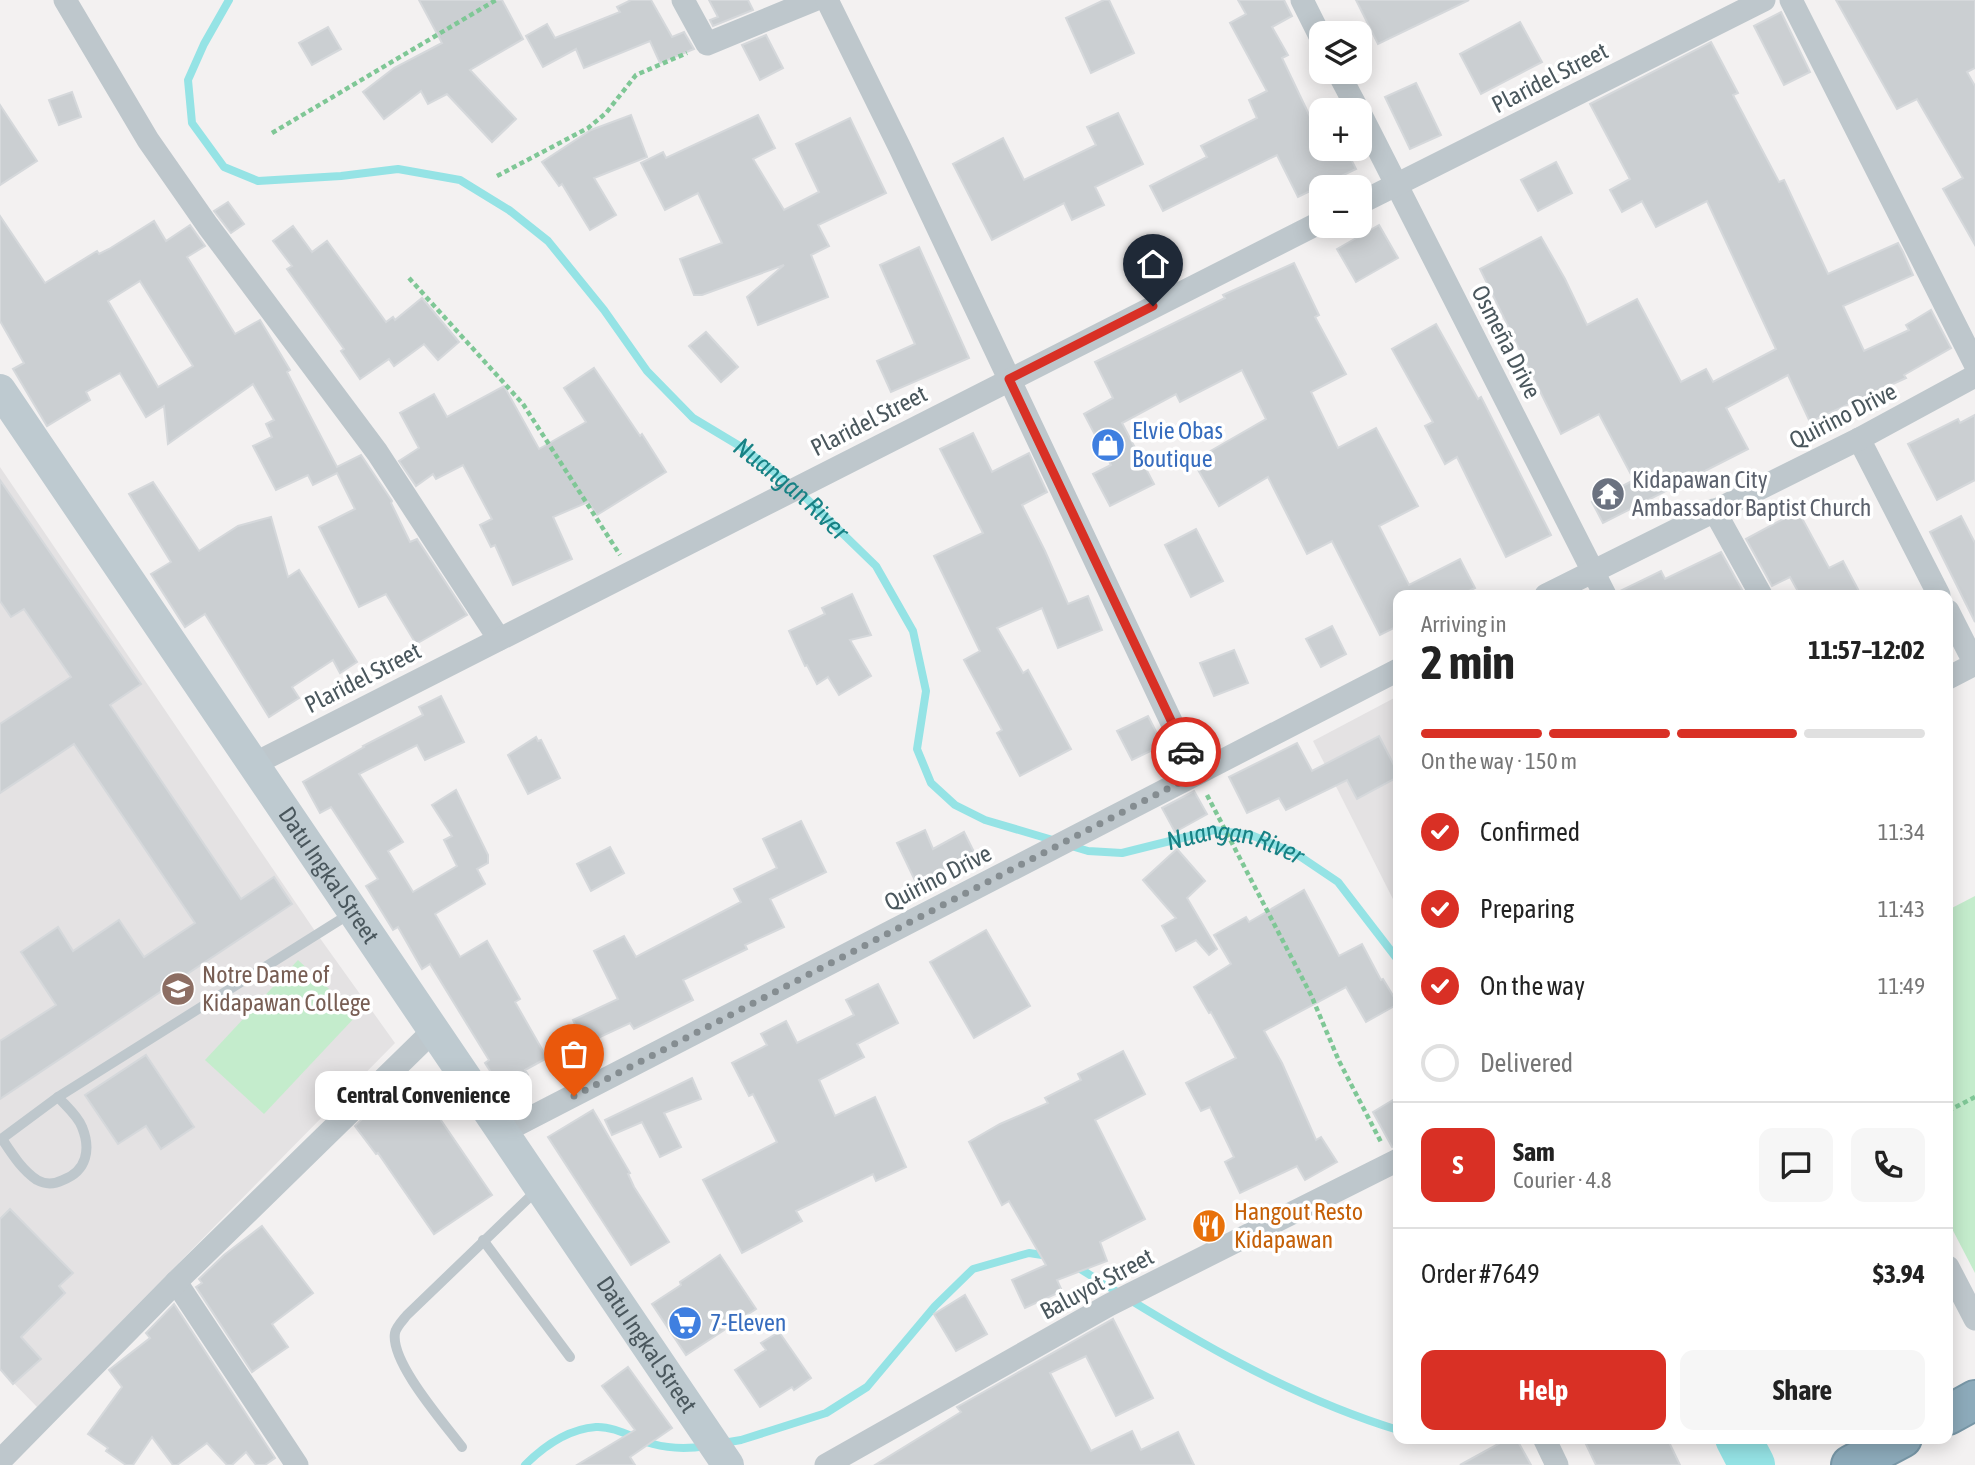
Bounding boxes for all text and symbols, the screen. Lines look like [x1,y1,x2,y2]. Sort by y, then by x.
map controls [1309,21,1372,238]
button: layers [1309,21,1372,84]
street label: Plaridel Street [1487,37,1612,118]
button: + [1309,98,1372,161]
button: − [1309,175,1372,238]
pin [1123,234,1183,306]
icon: home [1134,245,1172,283]
street label: Osmeña Drive [1466,281,1546,403]
street label: Quirino Drive [1785,377,1901,454]
street label: Plaridel Street [806,380,931,461]
place label: Elvie Obas Boutique [1132,417,1223,472]
shop icon: Elvie Obas Boutique [1089,426,1127,464]
water label: Nuangan River [728,432,856,547]
place label: Kidapawan City Ambassador Baptist Church [1632,466,1871,521]
temple icon: Kidapawan City Ambassador Baptist Church [1589,475,1627,513]
text: Arriving in [1421,611,1507,637]
text: 11:57–12:02 [1808,635,1925,665]
text: 2 min [1421,636,1515,689]
street label: Plaridel Street [300,637,425,718]
courier [1151,717,1221,787]
icon: car [1167,733,1205,771]
text: On the way · 150 m [1421,748,1577,774]
street label: Datu Ingkal Street [273,802,385,948]
icon: check [1421,813,1459,851]
water label: Nuangan River [1163,814,1311,871]
text: Confirmed [1480,817,1580,847]
text: 11:34 [1878,819,1925,845]
street label: Quirino Drive [880,839,996,916]
icon: check [1421,890,1459,928]
text: Preparing [1480,894,1574,924]
text: 11:43 [1878,896,1925,922]
place label: Notre Dame of Kidapawan College [202,961,371,1016]
icon: check [1421,967,1459,1005]
school or university icon: Notre Dame of Kidapawan College [159,970,197,1008]
text: On the way [1480,971,1585,1001]
text: 11:49 [1878,973,1925,999]
pin [544,1024,604,1096]
icon: bag [555,1035,593,1073]
text: Delivered [1480,1048,1573,1078]
callout: Central Convenience [315,1072,532,1120]
text: Central Convenience [337,1082,510,1108]
button: chat [1759,1128,1833,1202]
button: phone [1851,1128,1925,1202]
text: Sam [1513,1137,1555,1167]
text: S [1453,1150,1463,1180]
text: Courier · 4.8 [1513,1167,1612,1193]
place label: Hangout Resto Kidapawan [1234,1198,1363,1253]
restaurant icon: Hangout Resto Kidapawan [1190,1207,1228,1245]
street label: Baluyot Street [1036,1242,1158,1325]
text: Order #7649 [1421,1259,1540,1289]
text: $3.94 [1873,1259,1925,1289]
street label: Datu Ingkal Street [591,1271,703,1418]
supermarket icon: 7-Eleven [666,1304,704,1342]
place label: 7-Eleven [710,1309,786,1336]
button: Help [1421,1350,1666,1430]
button: Share [1680,1350,1925,1430]

